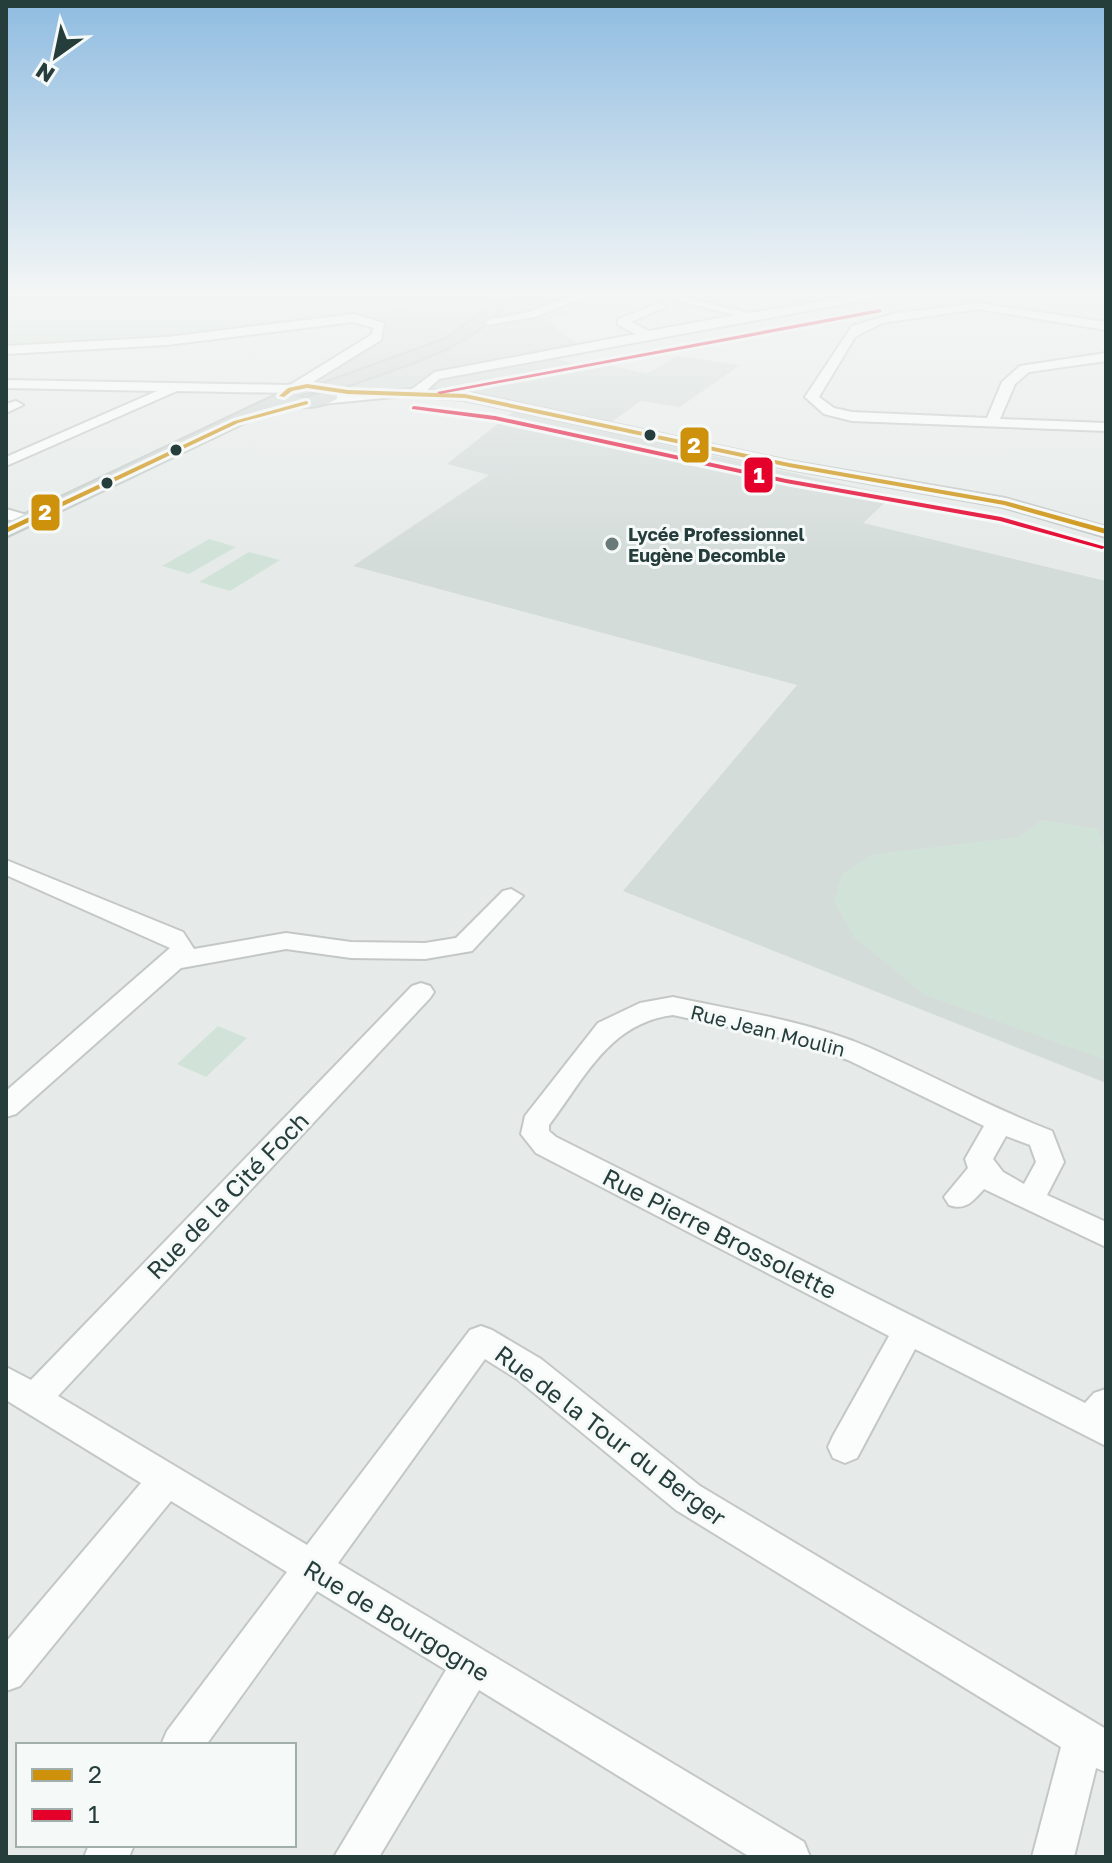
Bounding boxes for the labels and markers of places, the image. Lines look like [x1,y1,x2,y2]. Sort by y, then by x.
unlabelled marker [642,427,658,443]
unlabelled marker [168,442,184,458]
unlabelled marker [99,475,115,491]
place label: Lycée Professionnel Eugène Decomble [628,523,804,566]
marker: Lycée Professionnel Eugène Decomble [603,535,621,553]

